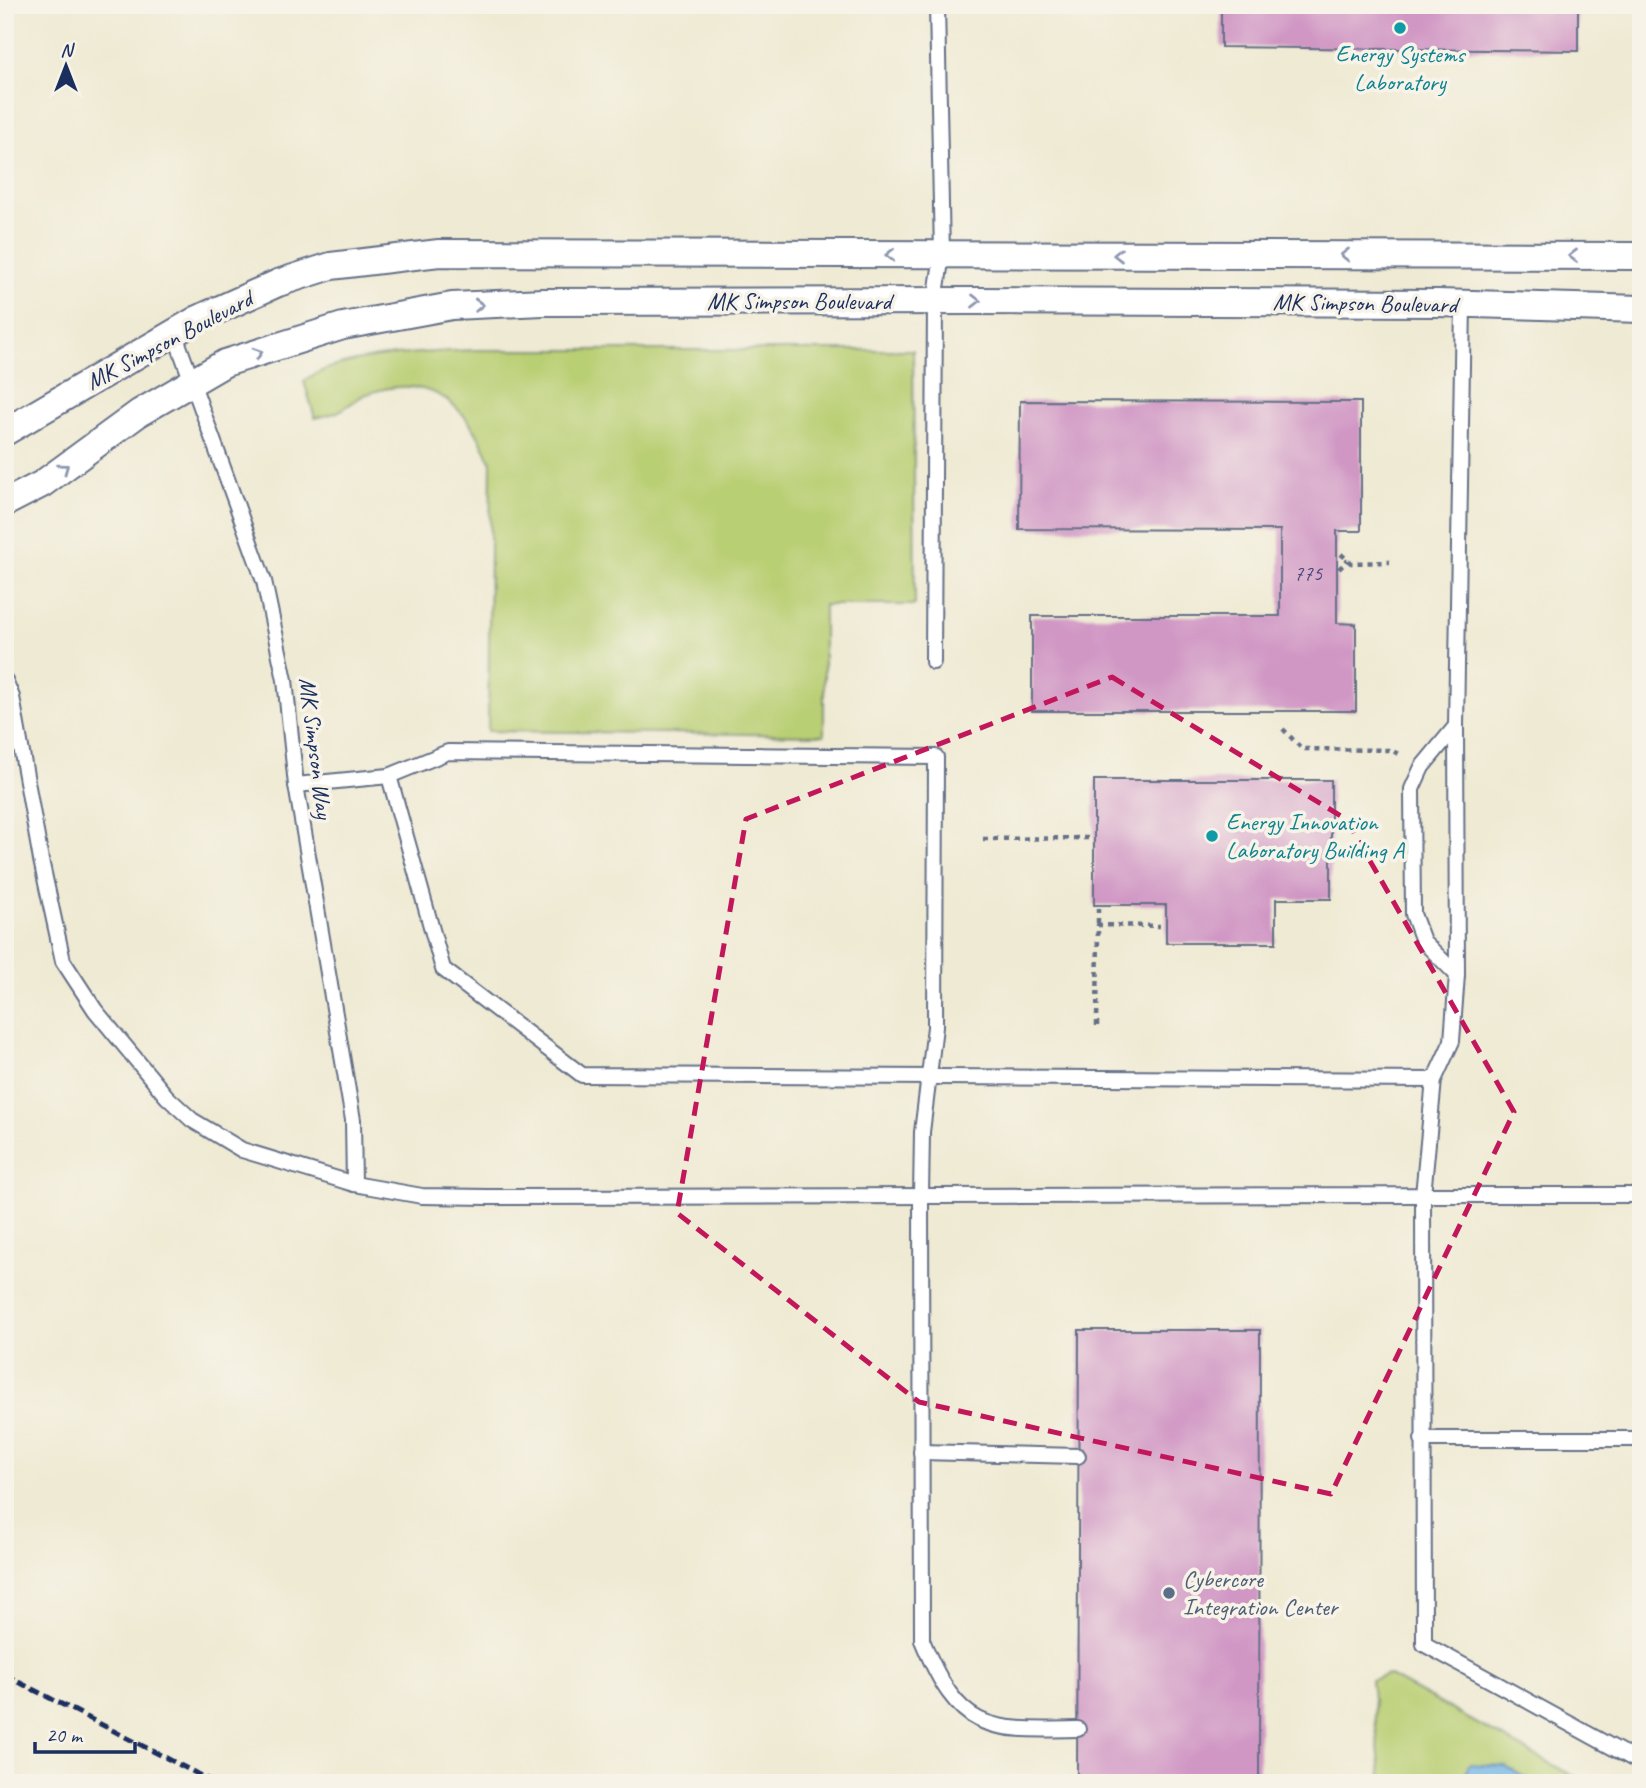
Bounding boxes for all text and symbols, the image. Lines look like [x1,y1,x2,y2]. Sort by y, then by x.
marker: Energy Systems Laboratory [1392,20,1408,36]
north arrow [32,32,102,102]
text: N [60,38,75,62]
place label: Energy Systems Laboratory [1335,39,1466,97]
one-way arrow [884,247,895,263]
one-way arrow [1112,247,1122,263]
one-way arrow [1339,248,1350,263]
one-way arrow [1567,248,1577,264]
street label: MK Simpson Boulevard [81,282,260,396]
street label: MK Simpson Boulevard [707,286,895,316]
street label: MK Simpson Boulevard [1273,286,1461,320]
one-way arrow [972,293,982,309]
one-way arrow [474,297,485,312]
one-way arrow [252,346,264,361]
one-way arrow [56,464,68,477]
house number: 775 [1294,560,1324,586]
street label: MK Simpson Way [292,676,340,822]
place label: Energy Innovation Laboratory Building A [1226,807,1405,865]
marker: Energy Innovation Laboratory Building A [1204,828,1220,844]
place label: Cybercore Integration Center [1183,1564,1340,1622]
marker: Cybercore Integration Center [1161,1585,1177,1601]
scale bar [35,1711,135,1755]
text: 20 m [46,1722,84,1748]

